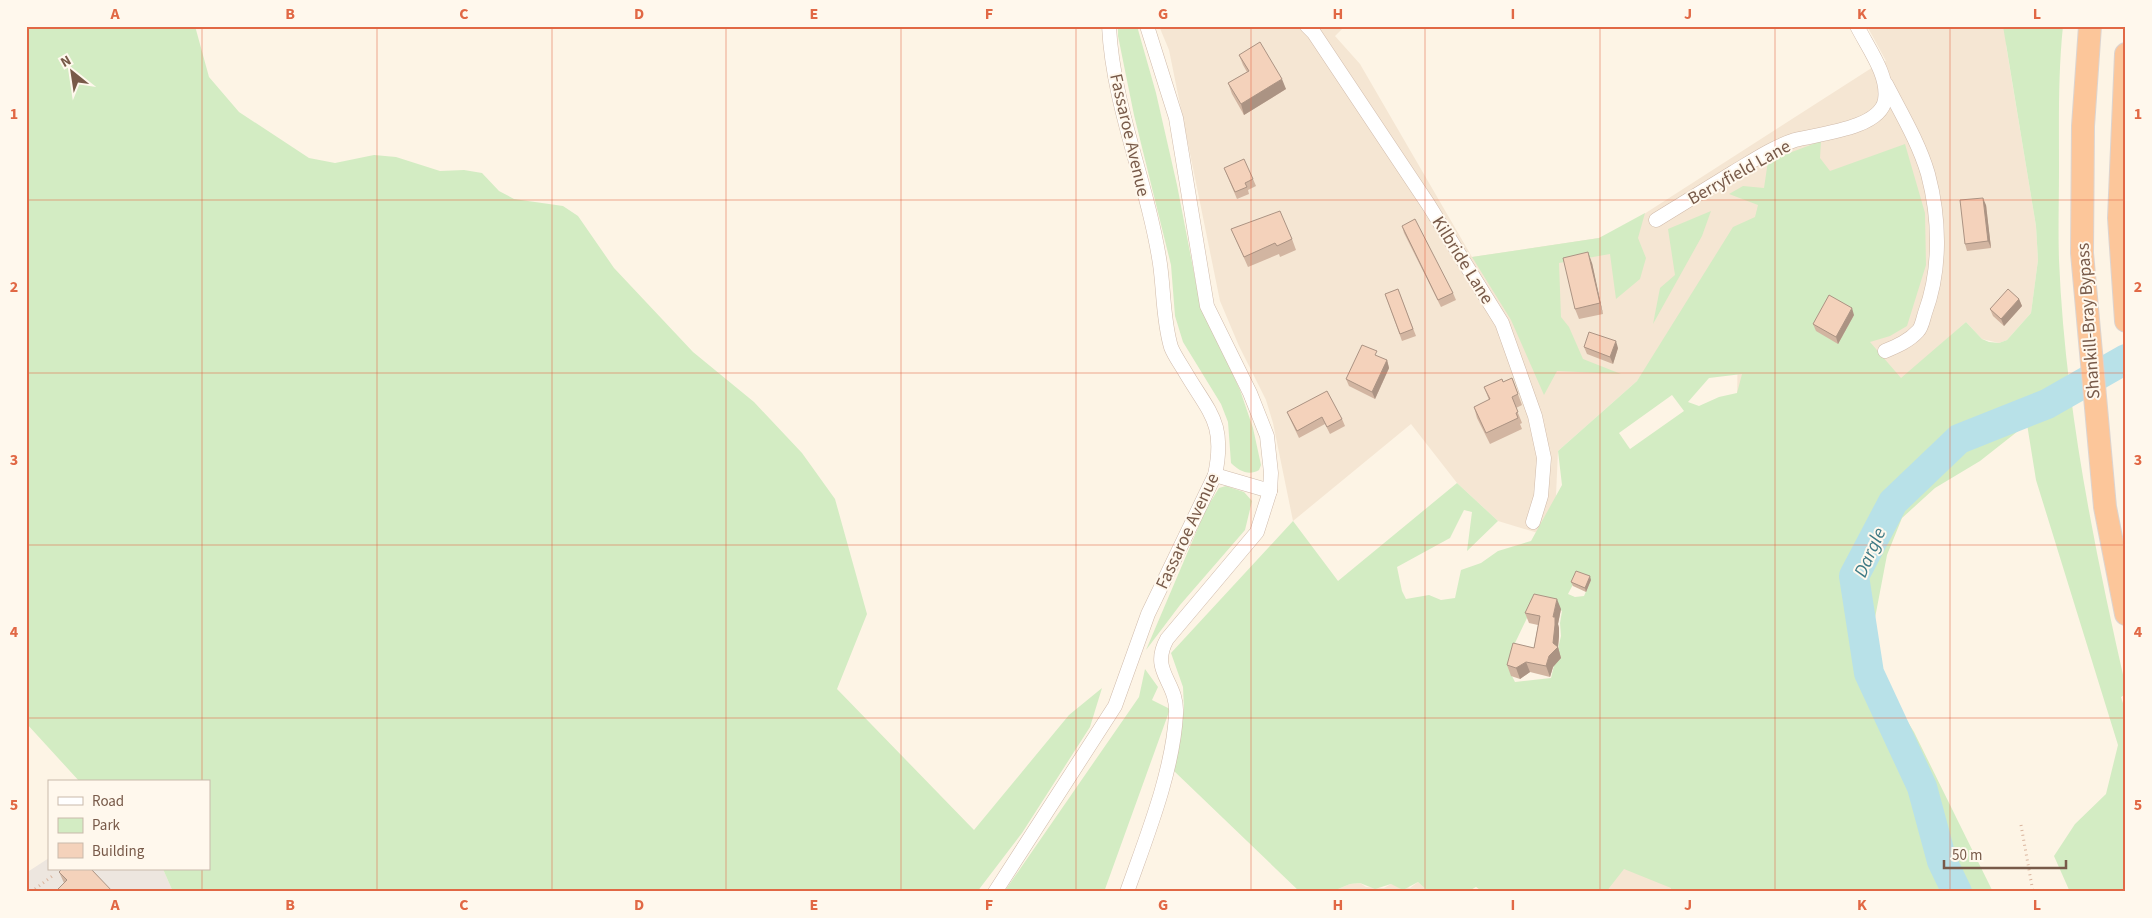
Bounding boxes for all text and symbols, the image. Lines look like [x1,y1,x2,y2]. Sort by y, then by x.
text: A [109,3,120,25]
text: B [285,3,295,25]
text: C [459,3,469,25]
text: D [634,3,644,25]
text: E [810,3,818,25]
text: F [985,3,993,25]
text: G [1158,3,1168,25]
text: H [1333,3,1343,25]
text: I [1511,3,1515,25]
text: J [1684,3,1692,25]
text: K [1857,3,1867,25]
text: L [2033,3,2041,25]
north arrow [48,48,98,98]
text: N [57,51,75,73]
street label: Fassaroe Avenue [1103,71,1156,199]
text: 1 [10,103,18,125]
text: 1 [2134,103,2142,125]
street label: Berryfield Lane [1683,134,1795,211]
street label: Kilbride Lane [1426,212,1499,309]
street label: Shankill-Bray Bypass [2071,242,2106,400]
text: 2 [10,276,18,298]
text: 2 [2134,276,2142,298]
text: 3 [10,449,18,471]
text: 3 [2134,449,2142,471]
street label: Fassaroe Avenue [1150,469,1225,593]
water label: Dargle [1848,524,1893,582]
text: 4 [10,621,19,643]
text: 4 [2134,621,2143,643]
legend [48,780,210,870]
text: Road [92,791,124,812]
text: 5 [10,794,18,816]
text: 5 [2134,794,2142,816]
text: Park [92,815,121,836]
scale bar [1944,838,2067,870]
text: Building [92,841,145,862]
text: 50 m [1952,845,1982,866]
text: A [109,894,120,916]
text: B [285,894,295,916]
text: C [459,894,469,916]
text: D [634,894,644,916]
text: E [810,894,818,916]
text: F [985,894,993,916]
text: G [1158,894,1168,916]
text: H [1333,894,1343,916]
text: I [1511,894,1515,916]
text: J [1684,894,1692,916]
text: K [1857,894,1867,916]
text: L [2033,894,2041,916]

